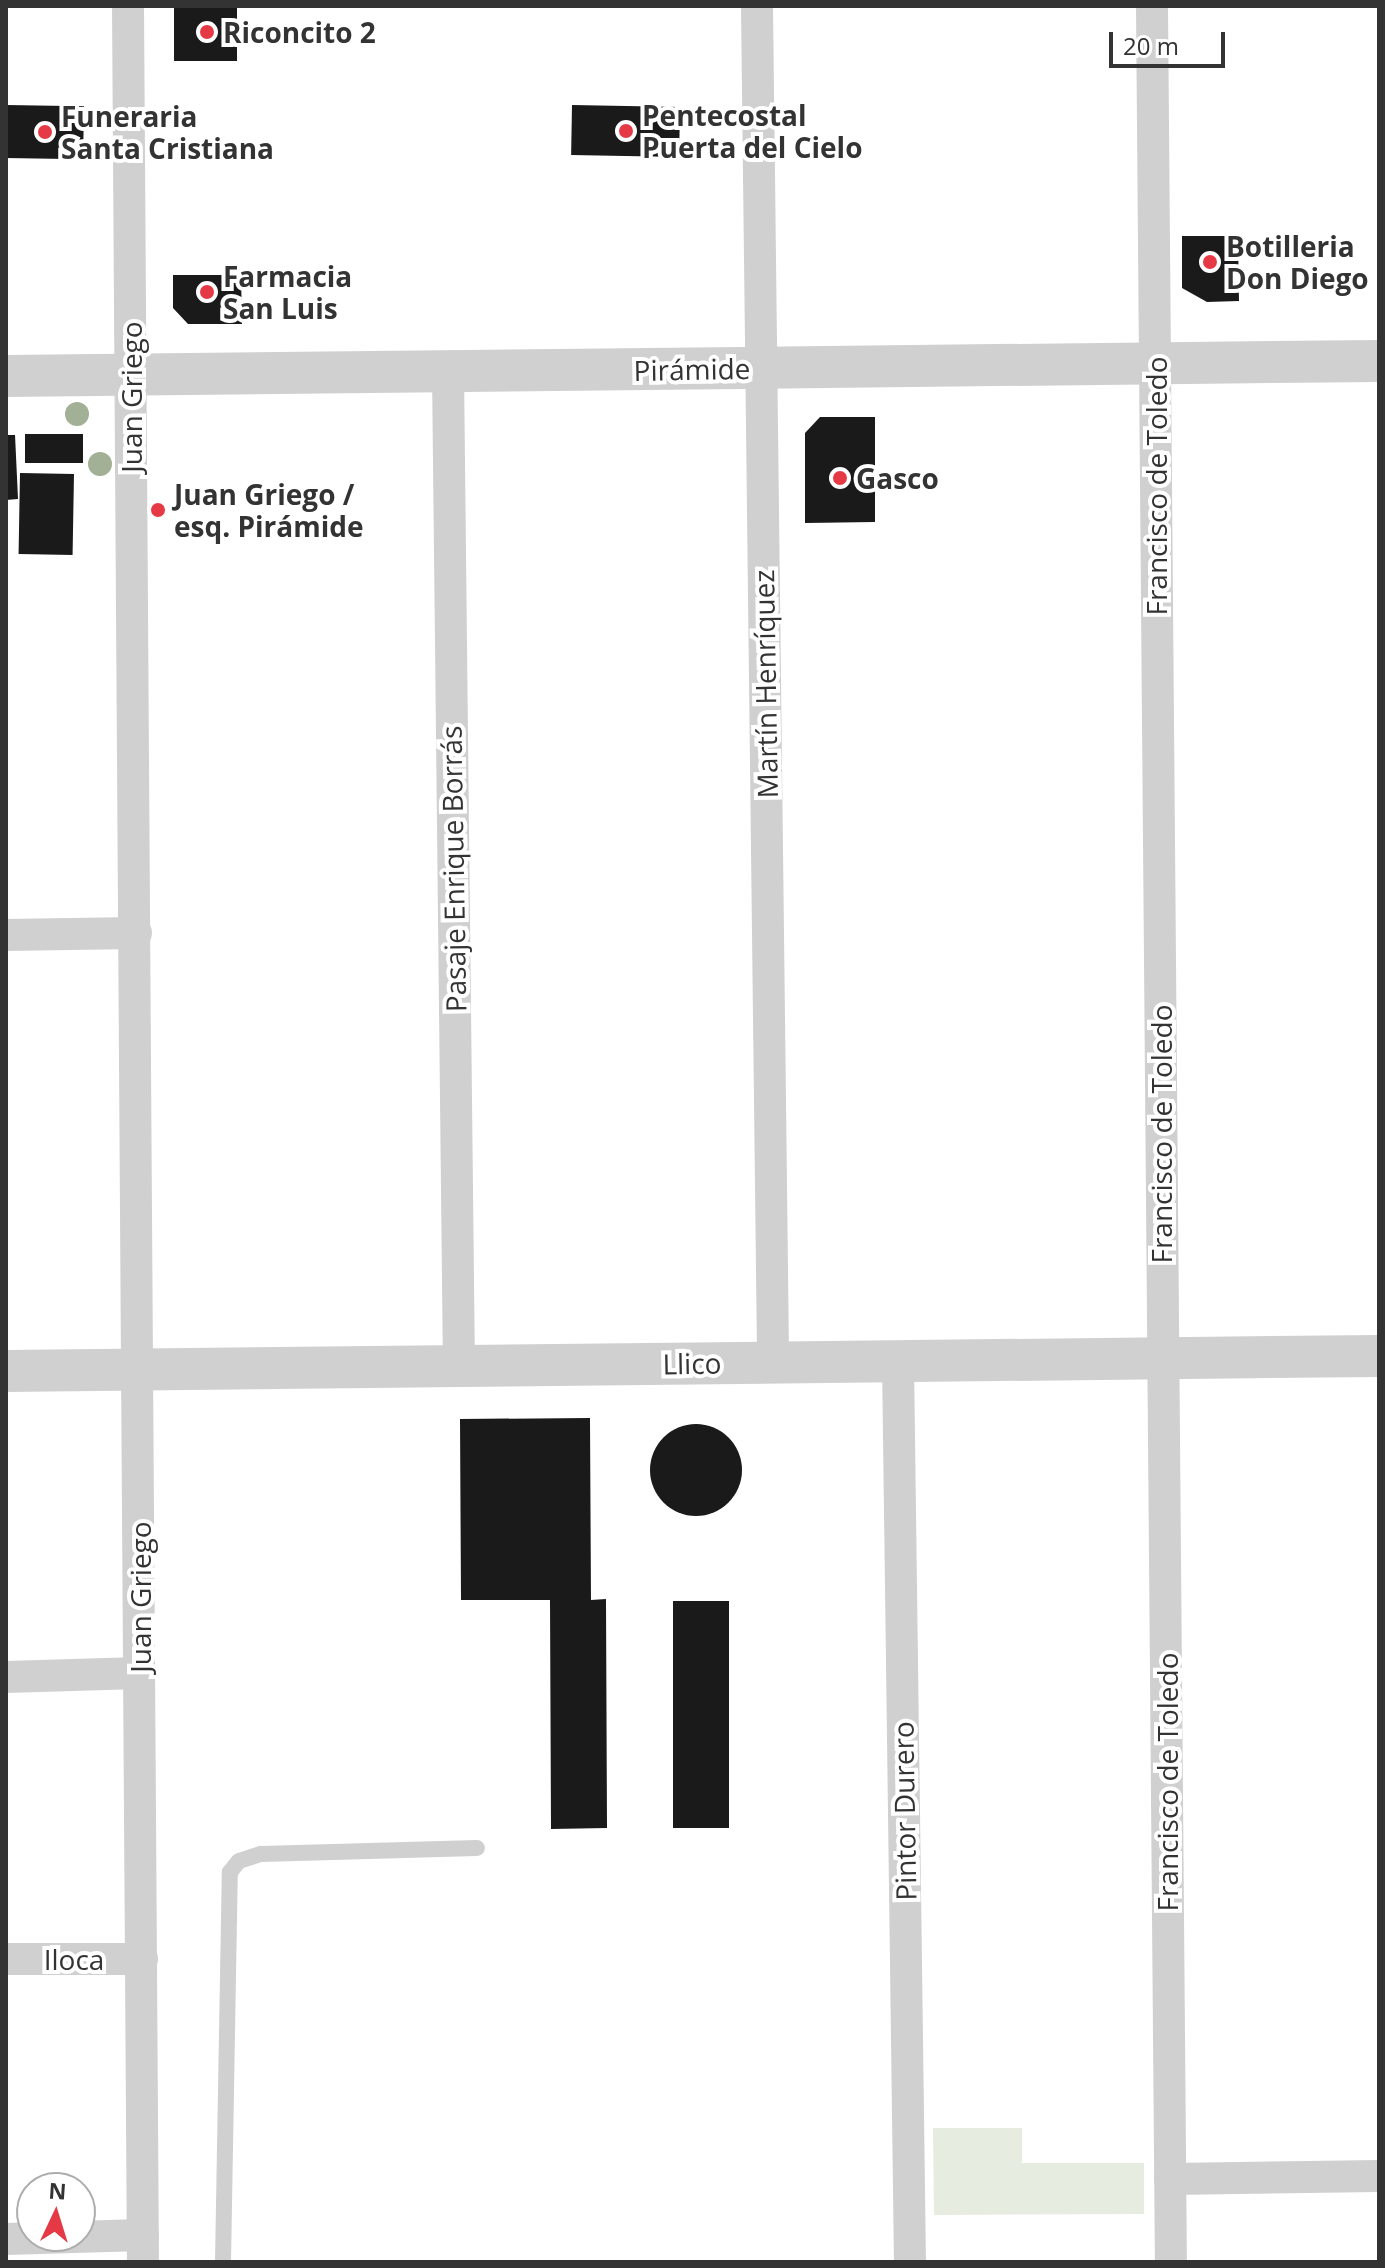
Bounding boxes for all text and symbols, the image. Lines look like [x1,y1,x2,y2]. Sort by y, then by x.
place label: Riconcito 2 [223,15,376,49]
scale bar [1113,16,1229,66]
marker: Riconcito 2 [198,23,216,41]
text: 20 m [1123,29,1179,62]
place label: Pentecostal Puerta del Cielo [642,98,862,164]
place label: Funeraria Santa Cristiana [61,99,274,165]
marker: Pentecostal Puerta del Cielo [617,122,635,140]
marker: Funeraria Santa Cristiana [36,123,54,141]
place label: Botilleria Don Diego [1226,229,1369,295]
marker: Botilleria Don Diego [1201,253,1219,271]
place label: Farmacia San Luis [223,259,352,325]
marker: Farmacia San Luis [198,283,216,301]
street label: Juan Griego [114,321,148,473]
street label: Pirámide [633,351,751,387]
street label: Francisco de Toledo [1139,356,1173,616]
place label: Gasco [856,461,939,495]
marker: Gasco [831,469,849,487]
place label: Juan Griego / esq. Pirámide [174,477,363,543]
marker: Juan Griego / esq. Pirámide [149,501,167,519]
street label: Martín Henríquez [746,569,784,799]
street label: Pasaje Enrique Borrás [434,725,472,1013]
street label: Francisco de Toledo [1144,1004,1178,1264]
street label: Llico [662,1346,722,1380]
street label: Juan Griego [123,1521,157,1673]
street label: Francisco de Toledo [1150,1652,1184,1912]
street label: Pintor Durero [886,1721,922,1901]
street label: Iloca [44,1942,104,1976]
north arrow [16,2172,96,2252]
text: N [48,2174,67,2206]

